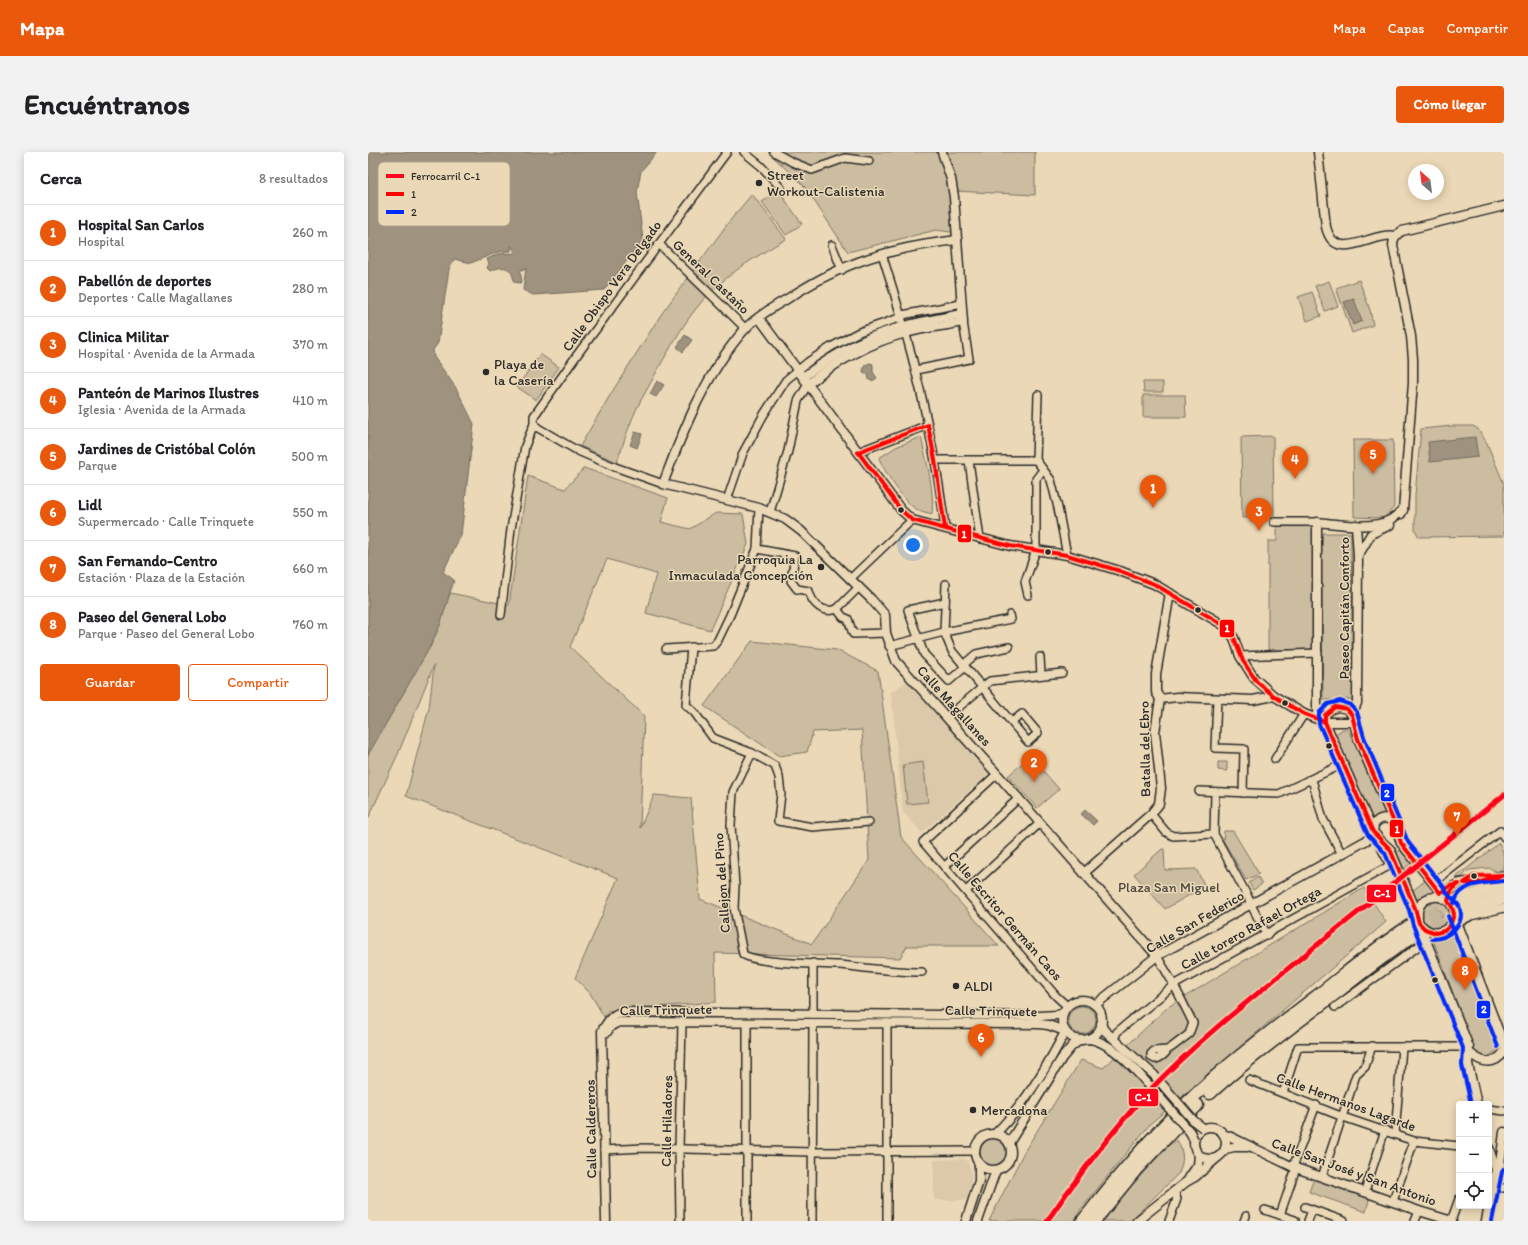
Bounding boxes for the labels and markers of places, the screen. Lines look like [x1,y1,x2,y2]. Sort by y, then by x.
place label: Street Workout-Calistenia [767,167,885,200]
marker: Street Workout-Calistenia [754,178,764,188]
place label: Playa de la Casería [494,356,554,389]
marker: Playa de la Casería [481,367,491,377]
pin: 5 [1360,441,1386,474]
pin: 4 [1282,446,1308,479]
pin: 1 [1140,475,1166,508]
pin: 3 [1246,498,1272,531]
unlabelled marker [896,505,906,515]
unlabelled marker [1043,547,1053,557]
place label: Parroquia La Inmaculada Concepción [668,551,814,584]
marker: Parroquia La Inmaculada Concepción [816,562,826,572]
unlabelled marker [1193,605,1203,615]
unlabelled marker [1280,698,1290,708]
unlabelled marker [1324,741,1334,751]
pin: 2 [1021,749,1047,782]
pin: 7 [1444,803,1470,836]
unlabelled marker [1469,871,1479,881]
pin: 8 [1452,957,1478,990]
unlabelled marker [1430,975,1440,985]
place label: ALDI [964,978,993,995]
marker: ALDI [951,981,961,991]
pin: 6 [968,1024,994,1057]
place label: Mercadona [981,1102,1048,1119]
marker: Mercadona [968,1105,978,1115]

